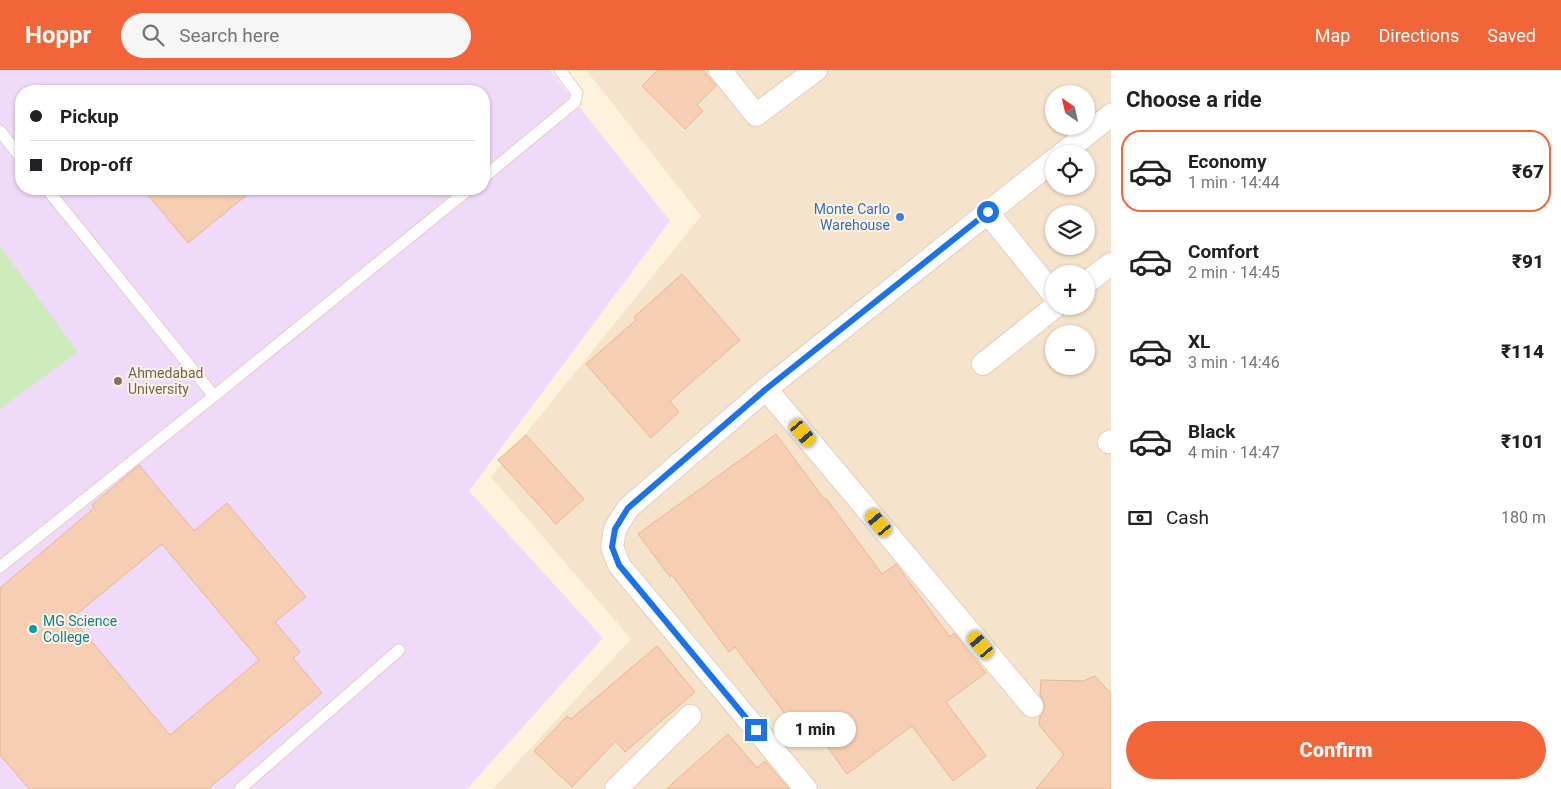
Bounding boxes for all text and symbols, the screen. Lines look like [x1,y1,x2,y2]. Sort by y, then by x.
search box [121,13,471,58]
text: Hoppr [25,21,91,49]
icon: search [139,21,167,49]
text: Search here [179,24,279,47]
text: Map [1315,25,1350,46]
text: Directions [1378,25,1459,46]
text: Saved [1487,25,1536,46]
north arrow [1045,85,1095,135]
map controls [1045,85,1095,375]
text: Choose a ride [1126,87,1262,112]
text: Pickup [60,105,119,128]
button: locate [1045,145,1095,195]
icon: car [1128,149,1173,194]
text: Economy [1188,150,1267,173]
text: Drop-off [60,153,132,176]
text: ₹67 [1512,160,1544,183]
text: 1 min · 14:44 [1188,173,1280,192]
place label: Monte Carlo Warehouse [814,201,890,233]
route start [977,201,999,223]
button: layers [1045,205,1095,255]
marker: Monte Carlo Warehouse [894,211,906,223]
icon: car [1128,239,1173,284]
text: Comfort [1188,240,1259,263]
text: ₹91 [1512,250,1544,273]
text: 2 min · 14:45 [1188,263,1280,282]
button: + [1045,265,1095,315]
button: − [1045,325,1095,375]
icon: car [1128,329,1173,374]
text: XL [1188,330,1210,353]
text: ₹114 [1501,340,1544,363]
text: 3 min · 14:46 [1188,353,1280,372]
place label: Ahmedabad University [128,365,203,397]
marker: Ahmedabad University [112,375,124,387]
car [787,417,818,449]
icon: car [1128,419,1173,464]
text: Black [1188,420,1235,443]
text: ₹101 [1501,430,1544,453]
text: 4 min · 14:47 [1188,443,1280,462]
icon: cash [1126,504,1154,532]
text: Cash [1166,506,1209,529]
car [863,507,894,539]
text: 180 m [1501,508,1546,527]
place label: MG Science College [43,613,117,645]
marker: MG Science College [27,623,39,635]
car [965,629,996,661]
callout: 1 min [774,712,856,748]
route end [745,719,767,741]
text: 1 min [795,720,835,739]
button: Confirm [1126,721,1546,779]

